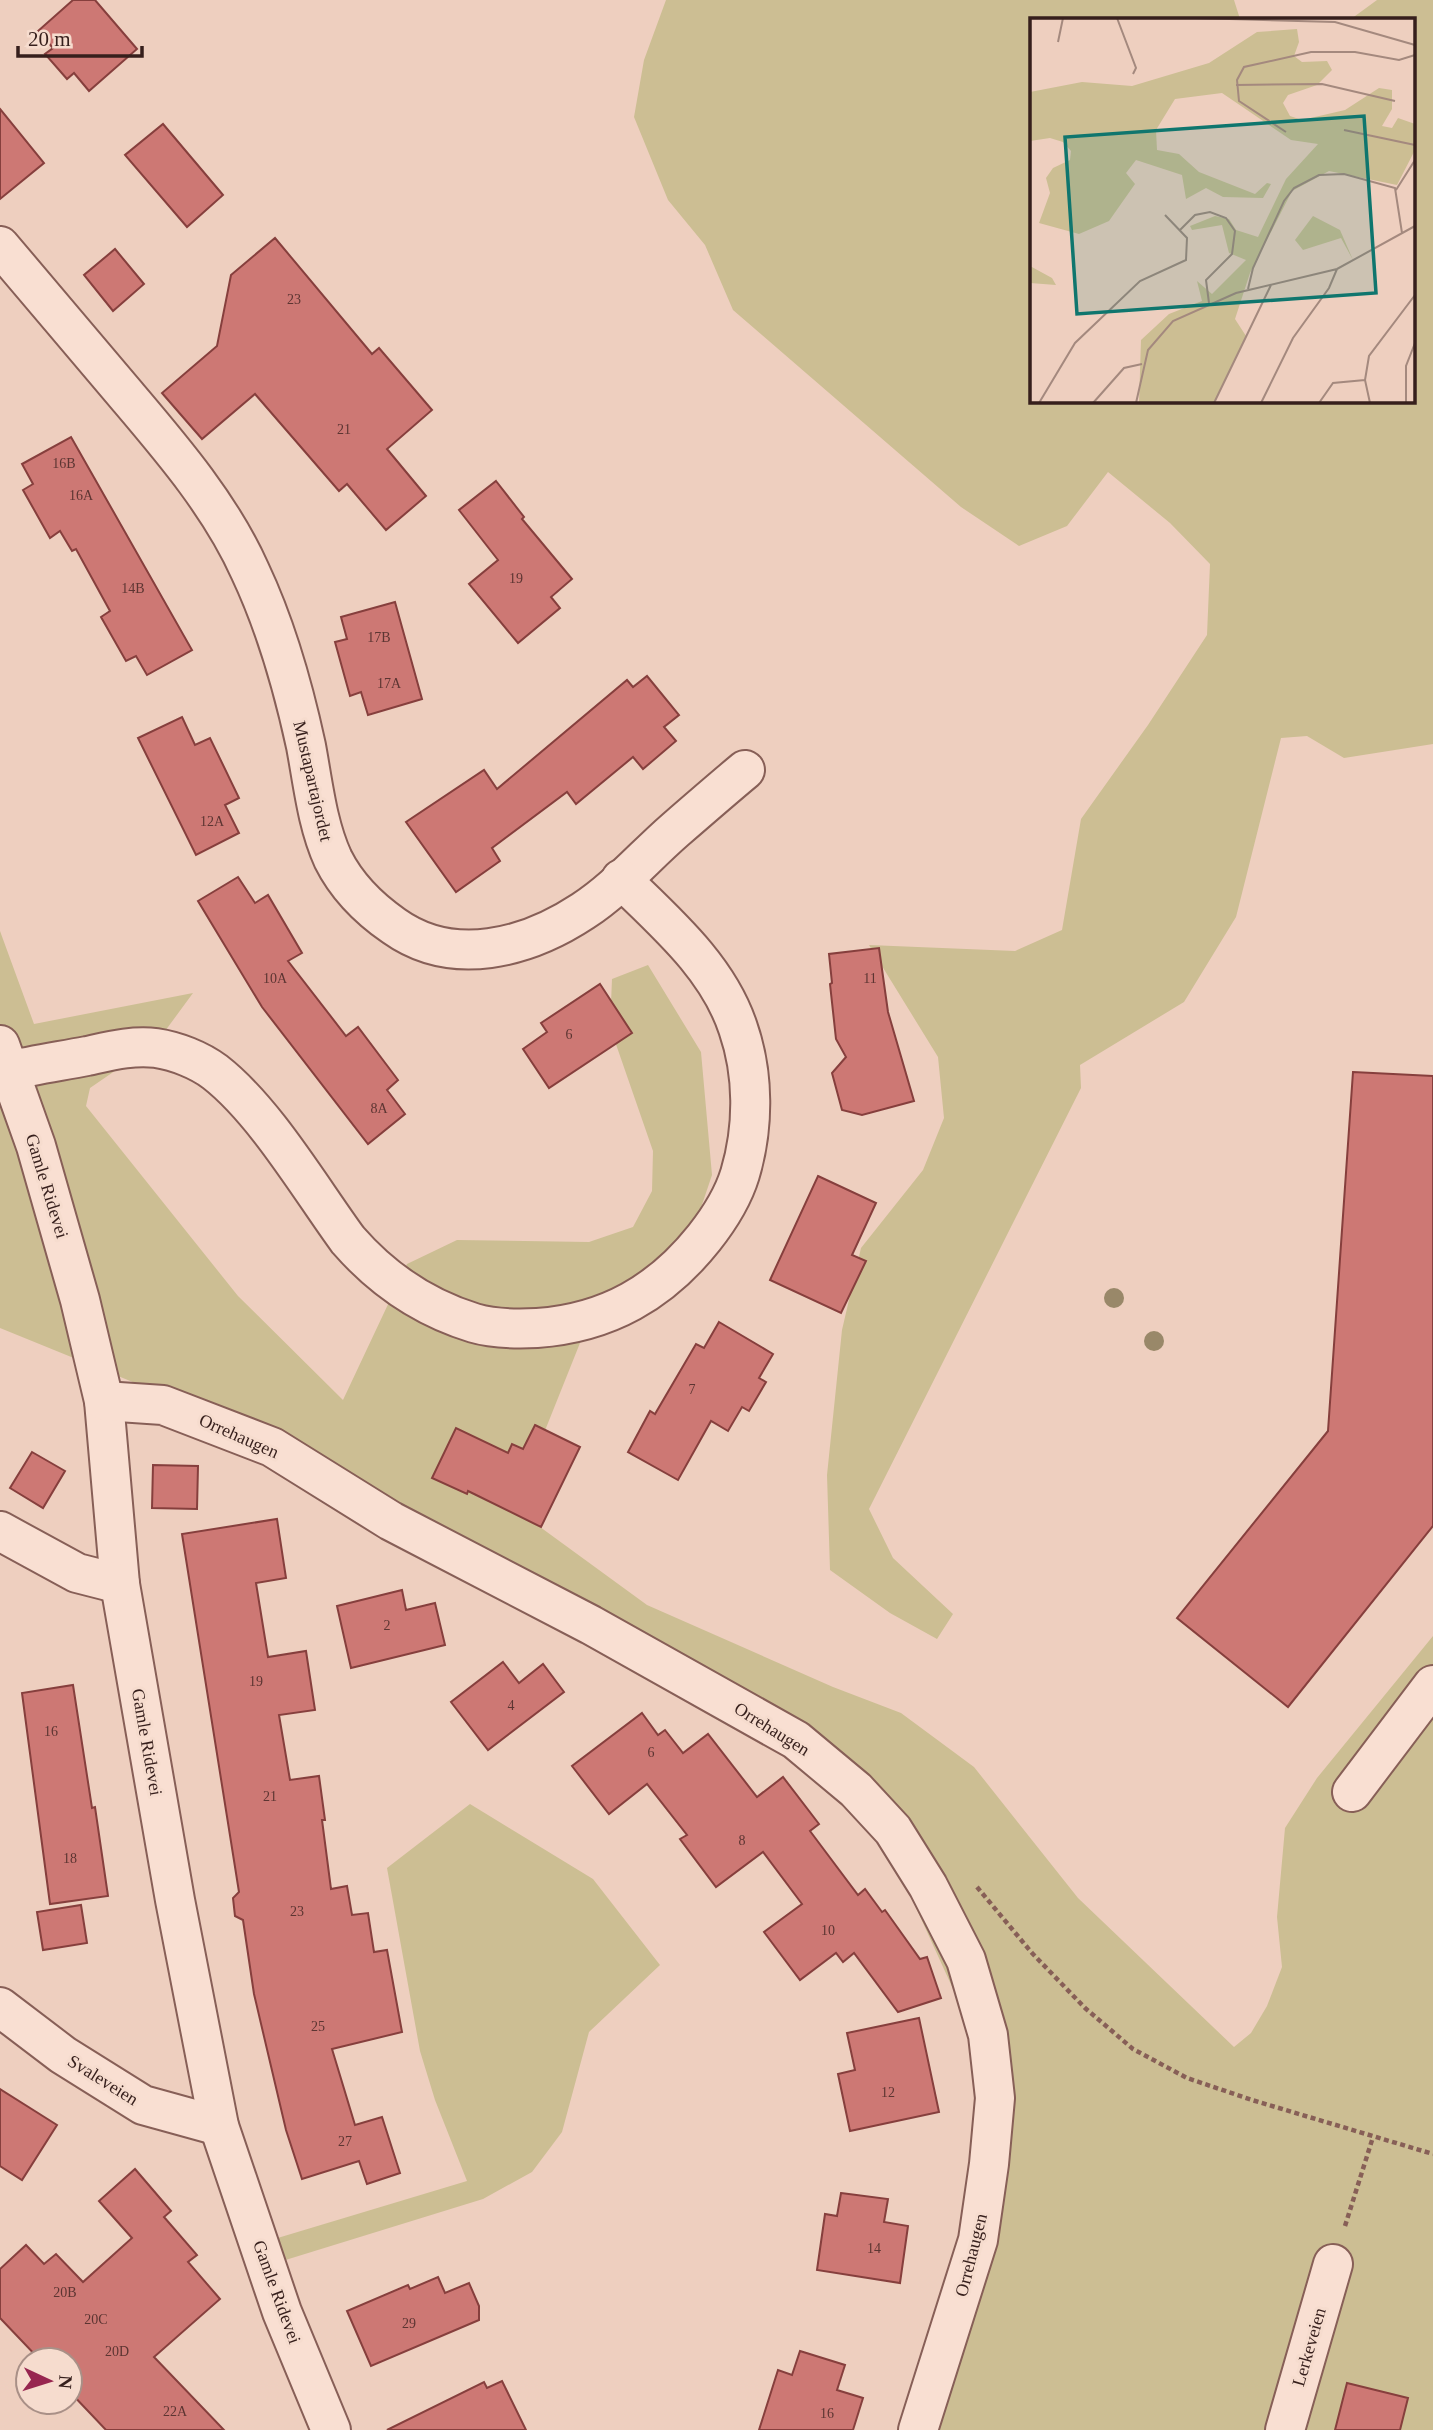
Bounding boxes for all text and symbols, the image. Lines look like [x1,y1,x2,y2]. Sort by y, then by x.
scale bar [18,14,142,58]
inset map [1030,18,1416,402]
text: 20 m [28,27,71,51]
house number: 23 [287,292,301,307]
house number: 21 [337,422,351,437]
house number: 16B [52,456,76,471]
house number: 16A [69,488,94,503]
house number: 19 [509,571,523,586]
house number: 14B [121,581,145,596]
house number: 17B [367,630,391,645]
house number: 17A [377,676,402,691]
street label: Mustapartajordet [289,719,337,843]
house number: 12A [200,814,225,829]
house number: 10A [263,971,288,986]
house number: 11 [863,971,877,986]
house number: 6 [566,1027,573,1042]
house number: 8A [370,1101,388,1116]
street label: Gamle Ridevei [22,1131,72,1241]
house number: 7 [689,1382,696,1397]
street label: Orrehaugen [196,1410,282,1462]
house number: 2 [384,1618,391,1633]
house number: 19 [249,1674,263,1689]
street label: Gamle Ridevei [128,1687,166,1797]
house number: 4 [508,1698,515,1713]
street label: Orrehaugen [731,1698,813,1760]
house number: 16 [44,1724,58,1739]
house number: 6 [648,1745,655,1760]
house number: 21 [263,1789,277,1804]
house number: 8 [739,1833,746,1848]
house number: 18 [63,1851,77,1866]
house number: 23 [290,1904,304,1919]
house number: 10 [821,1923,835,1938]
house number: 25 [311,2019,325,2034]
street label: Svaleveien [64,2051,142,2109]
house number: 12 [881,2085,895,2100]
house number: 27 [338,2134,352,2149]
street label: Orrehaugen [951,2211,991,2299]
street label: Gamle Ridevei [249,2238,305,2346]
house number: 14 [867,2241,881,2256]
house number: 20B [53,2285,77,2300]
street label: Lerkeveien [1288,2305,1330,2389]
house number: 20C [84,2312,108,2327]
house number: 29 [402,2316,416,2331]
house number: 20D [105,2344,129,2359]
north arrow [14,2346,84,2416]
text: N [54,2375,76,2390]
house number: 22A [163,2404,188,2419]
house number: 16 [820,2406,834,2421]

